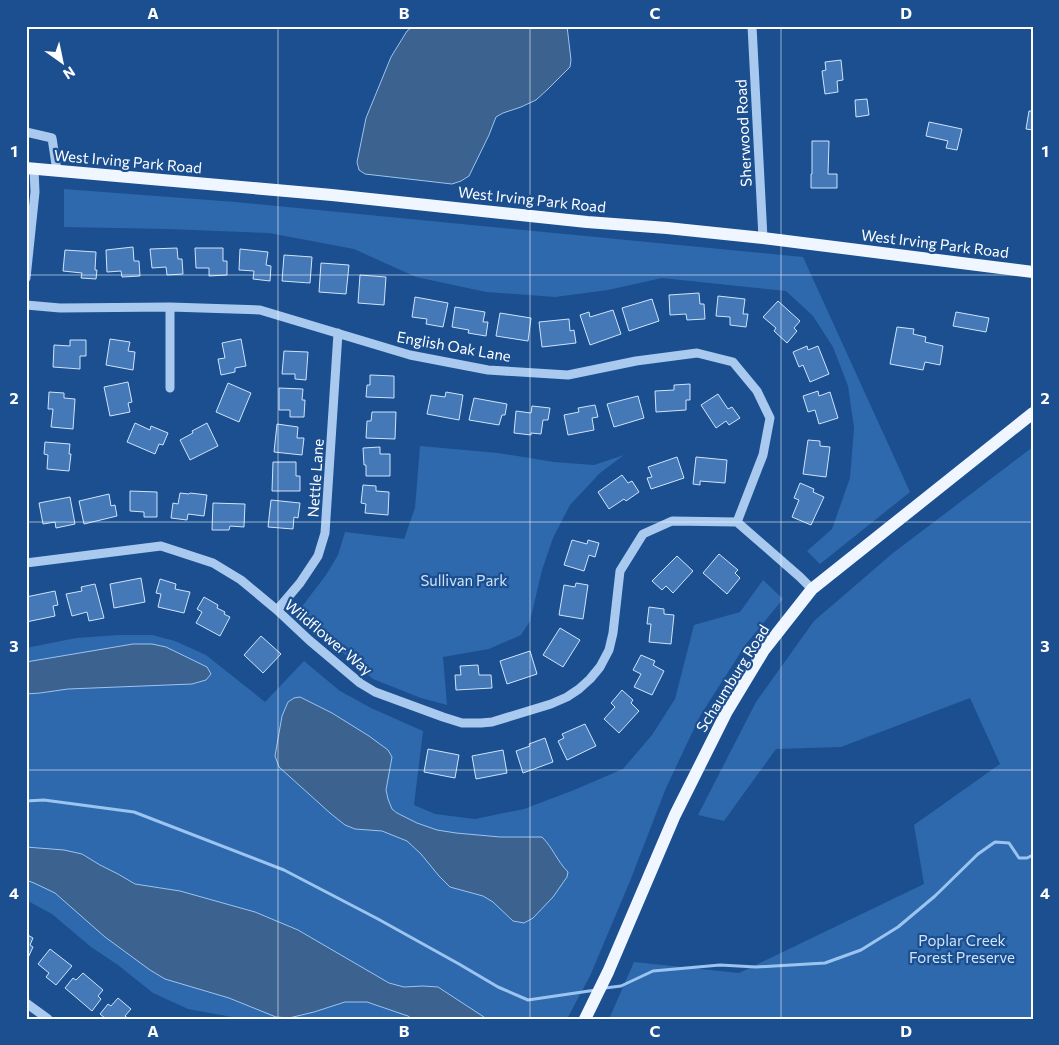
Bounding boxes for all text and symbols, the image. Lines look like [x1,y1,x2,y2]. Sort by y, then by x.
text: A [147,3,159,22]
text: B [399,3,410,22]
text: C [650,3,661,22]
text: D [900,3,912,22]
north arrow [38,38,88,88]
text: N [60,63,78,83]
street label: Sherwood Road [731,79,755,187]
text: 1 [10,141,18,160]
text: 1 [1041,141,1049,160]
street label: West Irving Park Road [53,146,203,176]
street label: West Irving Park Road [457,182,607,216]
street label: West Irving Park Road [860,225,1010,261]
street label: English Oak Lane [395,327,513,365]
text: 2 [9,388,19,407]
text: 2 [1040,388,1050,407]
street label: Nettle Lane [303,438,327,518]
park label: Sullivan Park [421,571,507,589]
street label: Wildflower Way [282,595,377,679]
street label: Schaumburg Road [692,621,772,735]
text: 3 [9,636,19,655]
text: 3 [1040,636,1050,655]
text: 4 [9,883,19,902]
text: 4 [1040,883,1050,902]
park label: Poplar Creek Forest Preserve [909,931,1015,966]
text: A [147,1021,159,1040]
text: B [399,1021,410,1040]
text: C [650,1021,661,1040]
text: D [900,1021,912,1040]

